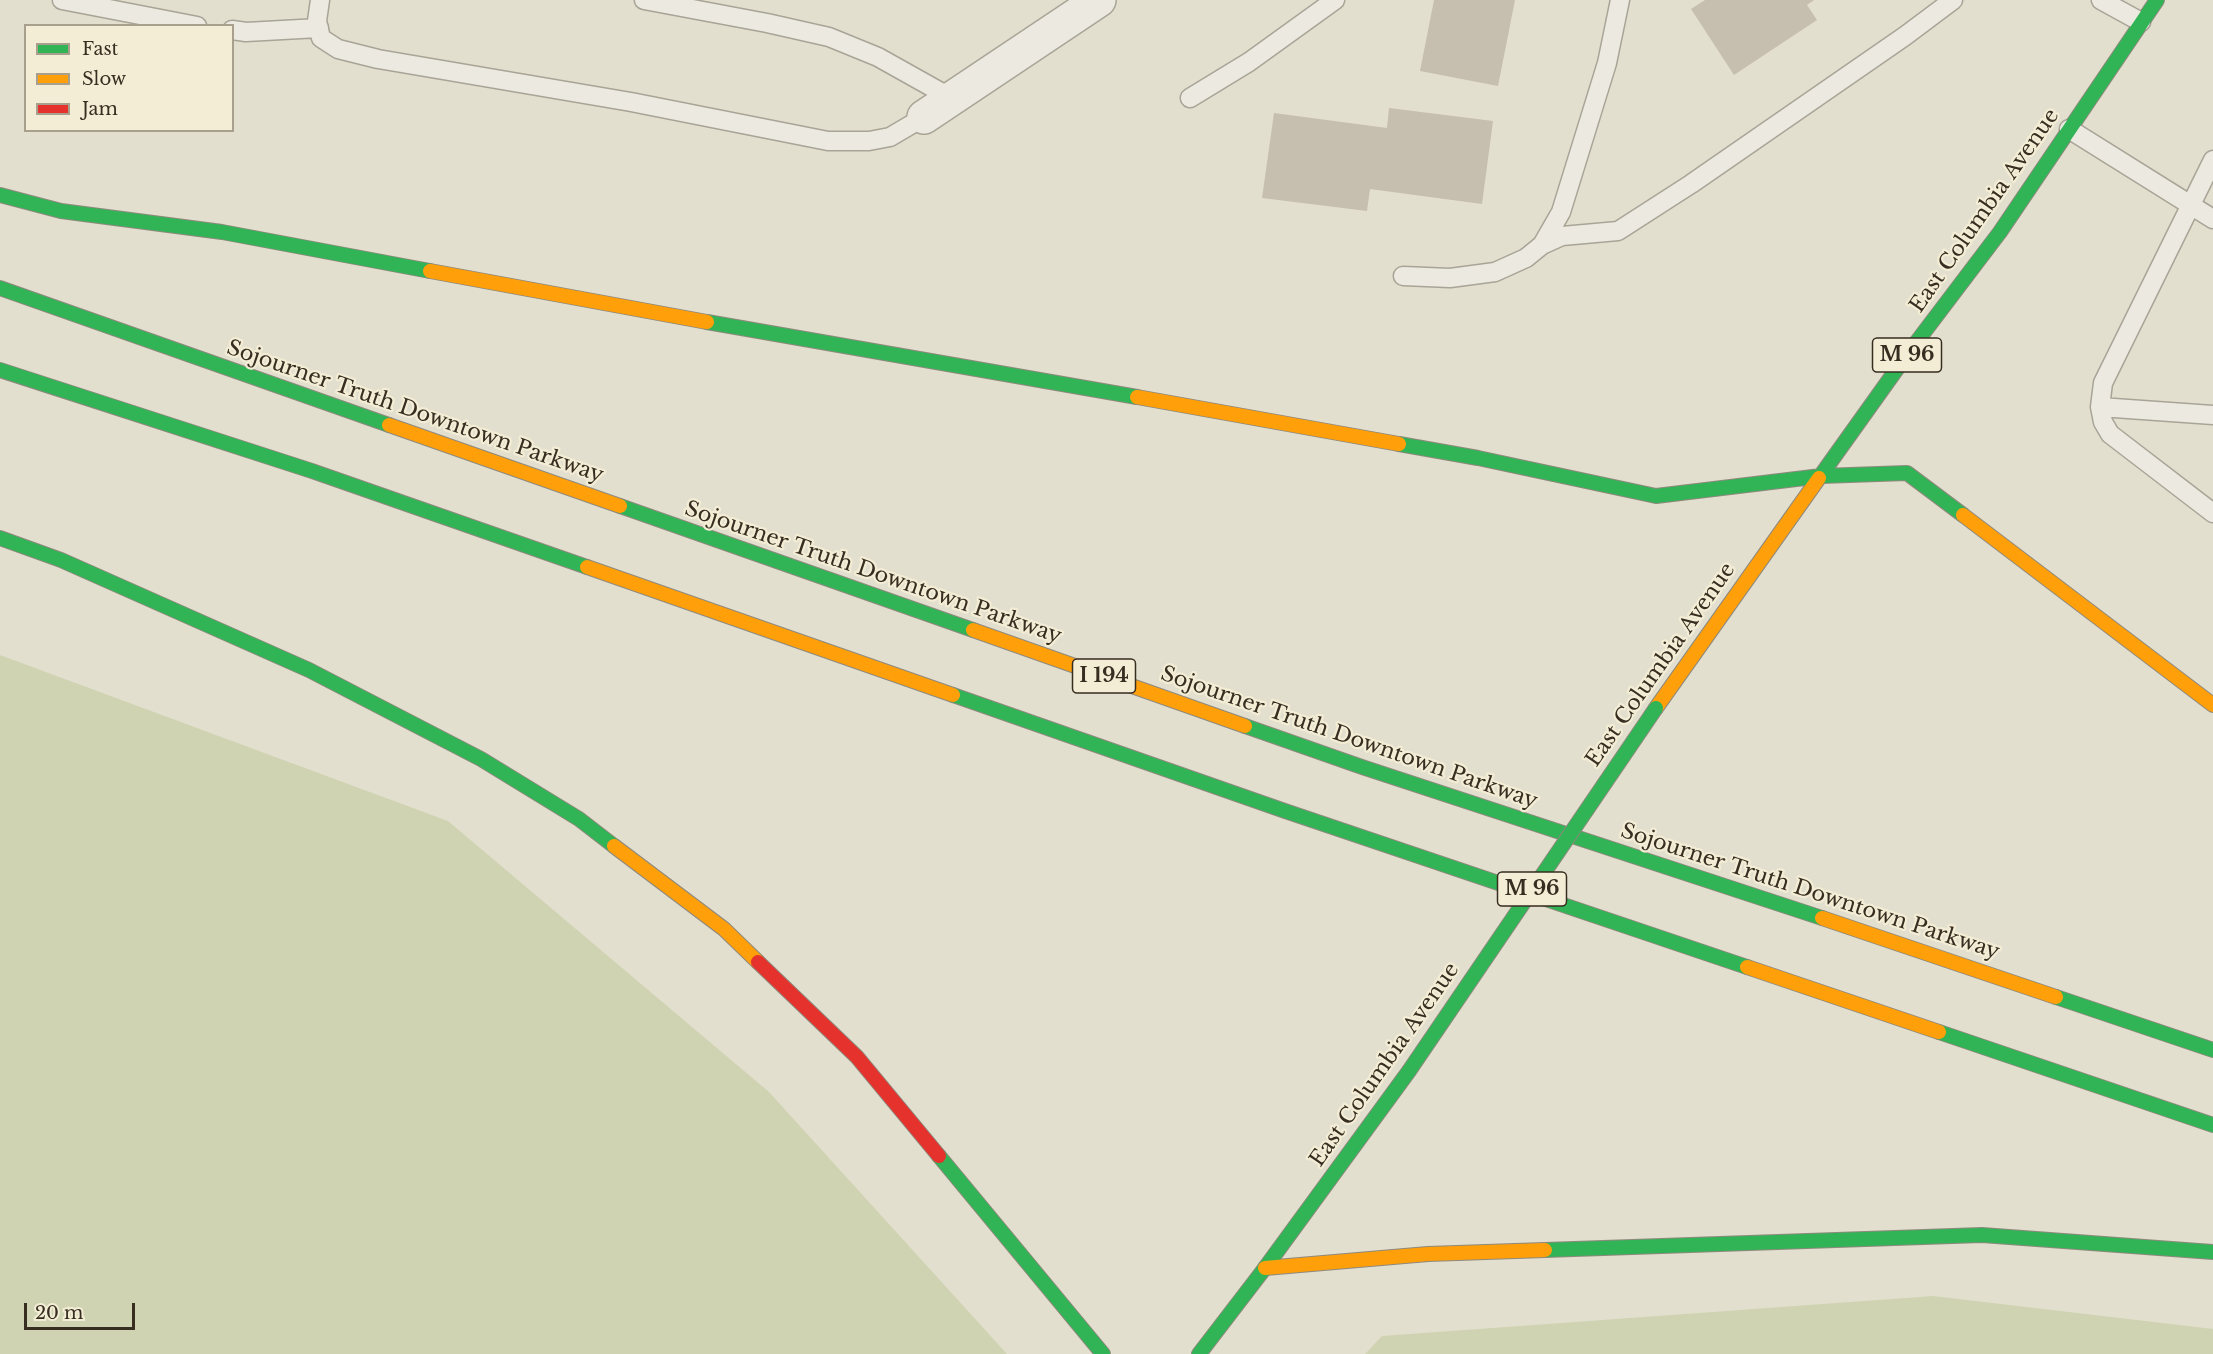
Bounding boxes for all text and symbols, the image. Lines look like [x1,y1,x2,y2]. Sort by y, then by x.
legend [24,24,234,132]
text: Fast [82,38,118,60]
text: Slow [82,68,126,90]
text: Jam [82,98,118,120]
street label: East Columbia Avenue [1905,104,2065,318]
street label: Sojourner Truth Downtown Parkway [223,335,607,489]
road number: M 96 [1872,338,1942,372]
street label: Sojourner Truth Downtown Parkway [681,496,1065,650]
street label: East Columbia Avenue [1581,558,1741,772]
road number: I 194 [1072,659,1136,693]
street label: Sojourner Truth Downtown Parkway [1157,661,1541,815]
street label: Sojourner Truth Downtown Parkway [1617,819,2003,965]
road number: M 96 [1498,872,1567,906]
street label: East Columbia Avenue [1305,958,1465,1172]
scale bar [27,1291,138,1329]
text: 20 m [35,1302,83,1324]

